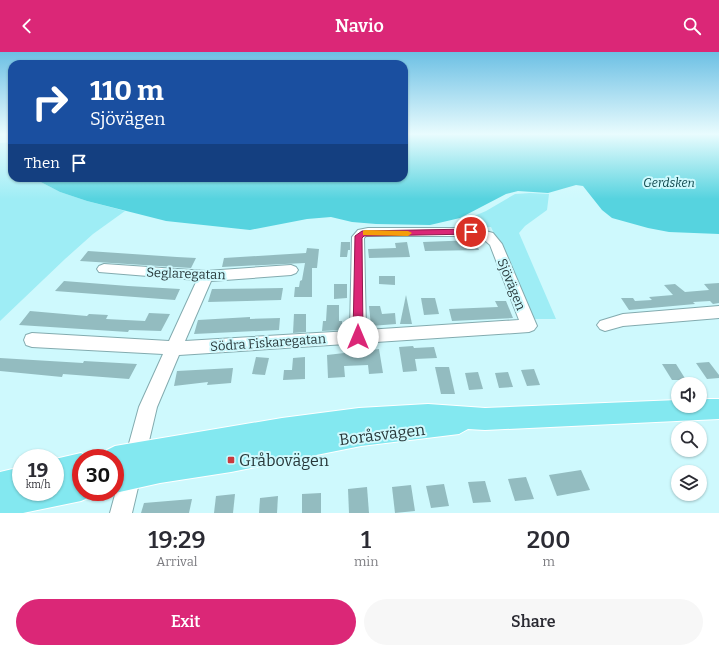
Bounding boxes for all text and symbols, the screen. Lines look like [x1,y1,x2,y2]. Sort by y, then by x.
icon: back [16,15,38,37]
text: Navio [335,15,384,37]
icon: search [681,15,703,37]
text: 110 m [90,74,164,107]
icon: right [24,76,76,128]
text: Sjövägen [90,108,165,130]
icon: arrive [68,152,90,174]
text: Then [24,154,60,172]
water label: Gerdsken [643,176,695,190]
pin [454,215,488,249]
icon: arrive [460,221,482,243]
street label: Sjövägen [494,256,529,313]
street label: Seglaregatan [146,265,227,282]
position arrow [337,316,379,358]
street label: Södra Fiskaregatan [210,331,327,354]
map controls [671,377,707,501]
button: sound [671,377,707,413]
street label: Boråsvägen [338,420,426,449]
button: search [671,421,707,457]
speed limit sign: 30 [72,449,124,501]
place label: Gråbovägen [239,451,329,470]
marker: Gråbovägen [226,455,236,465]
text: 19 [28,458,48,482]
button: layers [671,465,707,501]
text: km/h [26,479,50,491]
text: 19:29 [148,526,206,554]
text: 1 [361,526,371,554]
text: 200 [527,526,571,554]
text: Arrival [156,554,198,569]
text: min [354,554,378,569]
text: m [542,554,555,569]
button: Exit [16,599,356,645]
button: Share [364,599,703,645]

